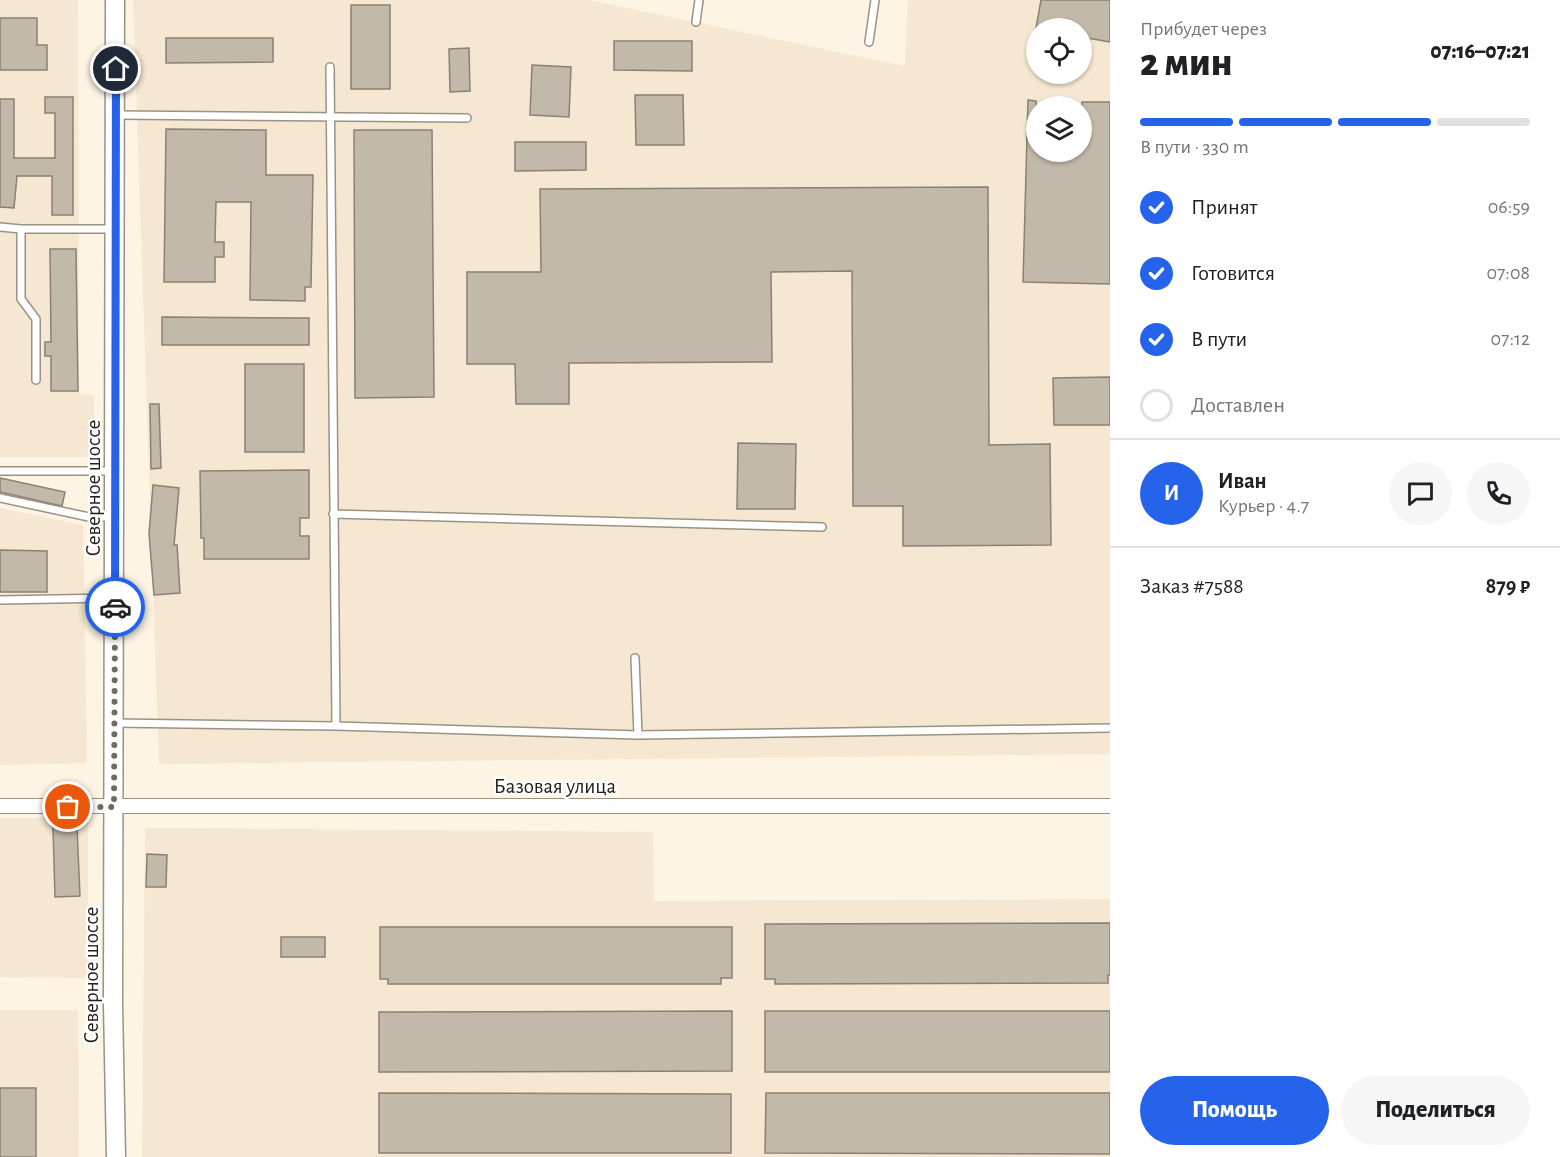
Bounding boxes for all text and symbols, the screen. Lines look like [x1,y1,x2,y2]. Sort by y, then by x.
map controls [1026,18,1092,162]
button: locate [1026,18,1092,84]
text: Прибудет через [1140,19,1267,39]
text: 07:16–07:21 [1430,40,1530,62]
pin [90,43,141,94]
text: 2 мин [1140,44,1233,83]
icon: home [99,52,132,85]
button: layers [1026,96,1092,162]
text: В пути · 330 m [1140,137,1249,157]
icon: check [1140,191,1173,224]
text: Принят [1191,196,1257,218]
text: 06:59 [1488,197,1530,217]
icon: check [1140,257,1173,290]
text: Готовится [1191,262,1275,284]
text: 07:08 [1486,263,1530,283]
icon: check [1140,323,1173,356]
text: В пути [1191,328,1247,350]
text: 07:12 [1491,329,1530,349]
text: Доставлен [1191,394,1285,416]
street label: Северное шоссе [83,420,104,556]
button: chat [1389,462,1452,525]
button: phone [1467,462,1530,525]
text: Иван [1218,470,1267,492]
text: И [1164,482,1179,504]
text: Курьер · 4.7 [1218,496,1309,516]
text: Заказ #7588 [1140,575,1244,597]
text: 879 ₽ [1485,575,1530,597]
courier [85,577,145,637]
icon: car [99,591,132,624]
street label: Базовая улица [494,776,617,797]
pin [42,781,93,832]
icon: bag [51,790,84,823]
street label: Северное шоссе [81,907,102,1043]
button: Помощь [1140,1076,1329,1145]
button: Поделиться [1341,1076,1530,1145]

